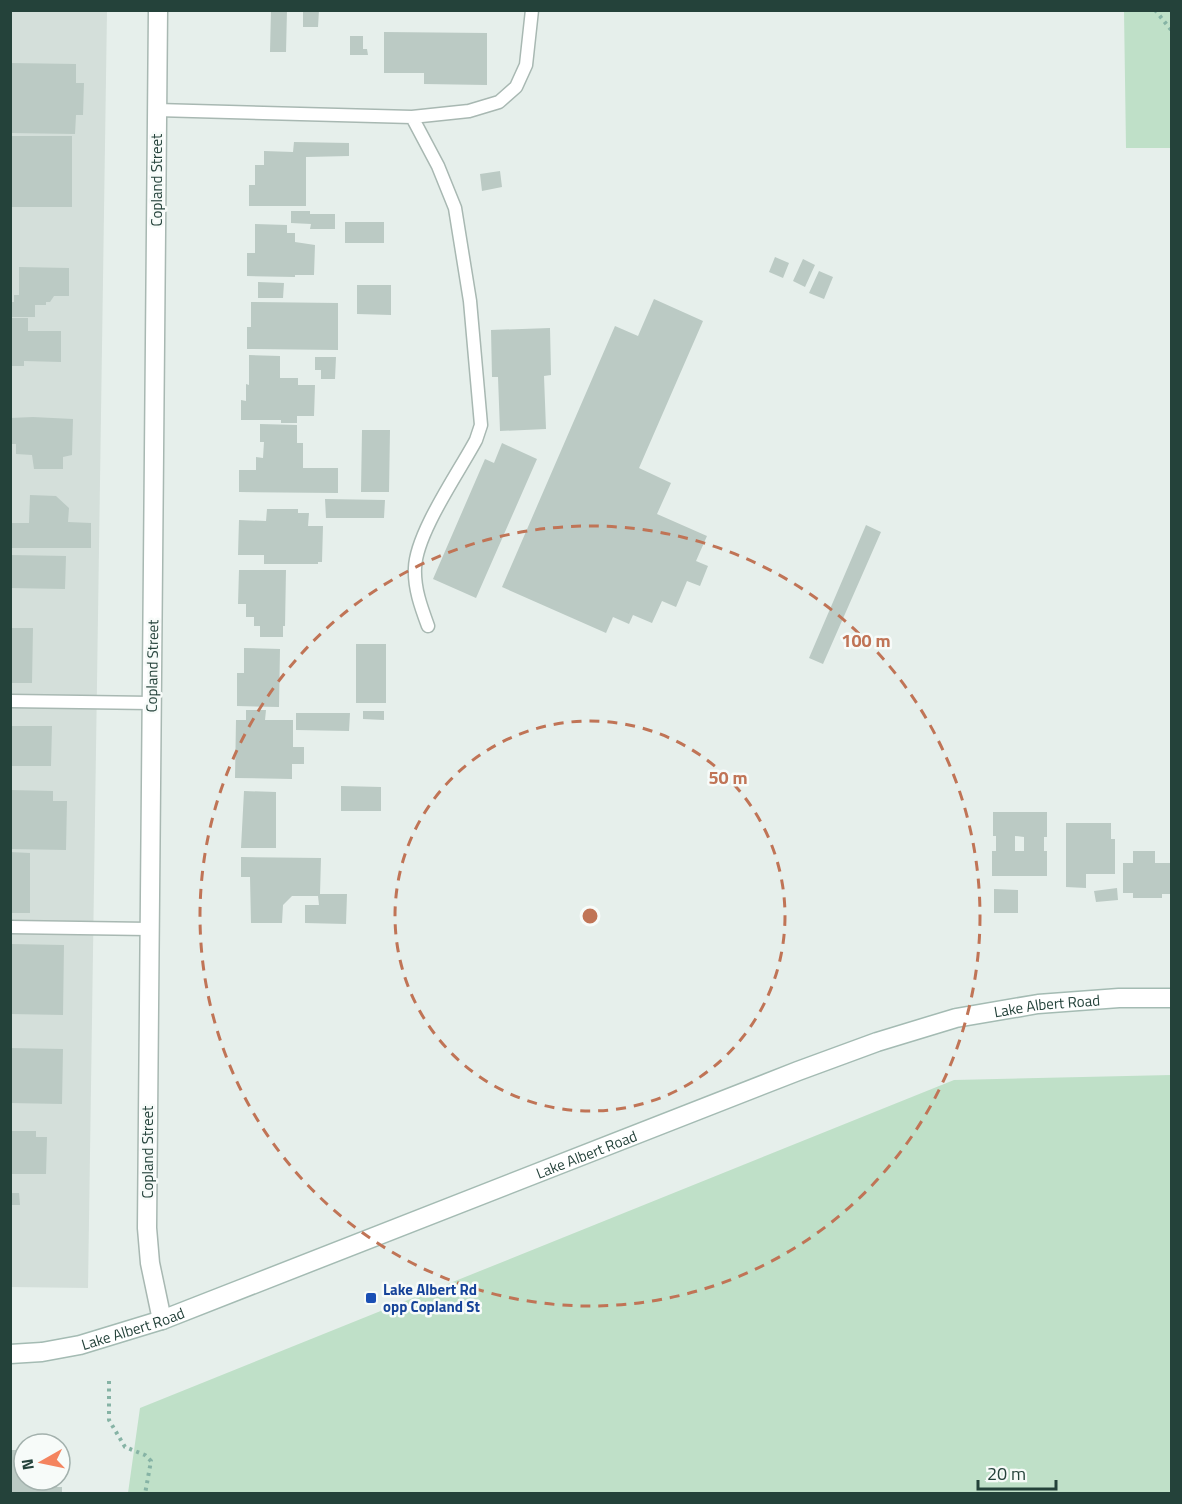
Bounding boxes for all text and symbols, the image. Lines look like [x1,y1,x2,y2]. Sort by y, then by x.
street label: Copland Street [145,133,168,226]
street label: Copland Street [140,619,164,713]
text: 100 m [841,627,891,654]
text: 50 m [708,764,748,791]
centre of rings [580,906,600,926]
street label: Lake Albert Road [992,988,1101,1023]
street label: Copland Street [136,1105,159,1198]
street label: Lake Albert Road [532,1124,640,1184]
place label: Lake Albert Rd opp Copland St [383,1278,480,1318]
marker: Lake Albert Rd opp Copland St [364,1291,378,1305]
street label: Lake Albert Road [78,1301,188,1355]
north arrow [12,1432,72,1492]
scale bar [978,1453,1056,1491]
text: N [14,1457,40,1472]
text: 20 m [987,1460,1026,1487]

